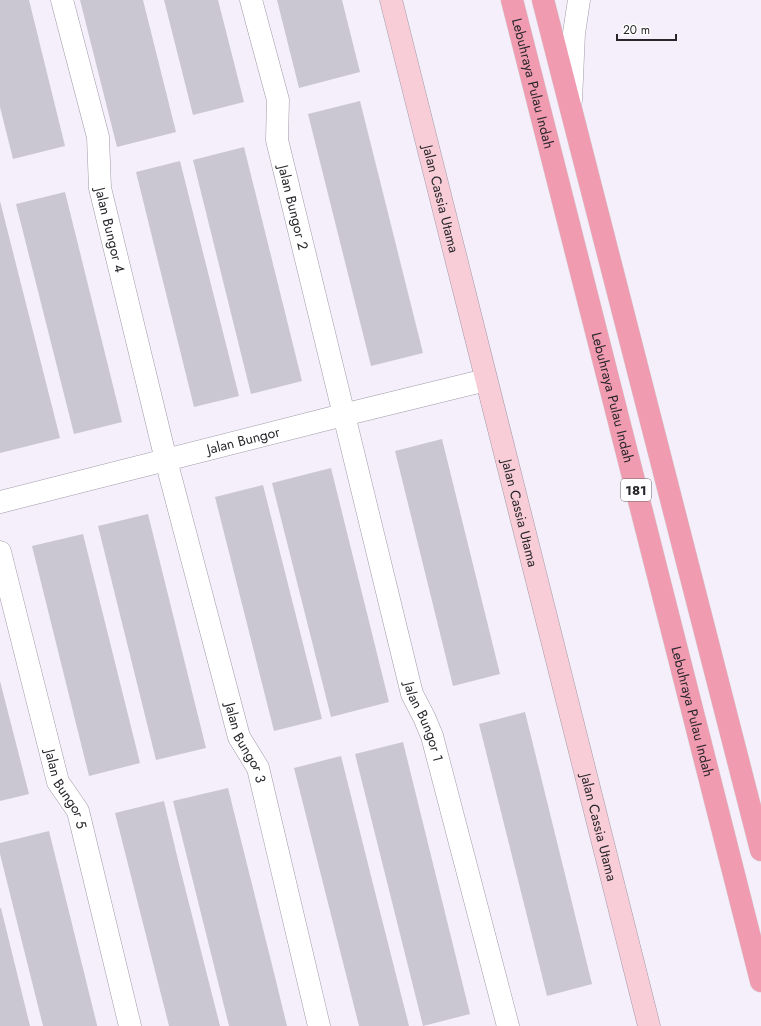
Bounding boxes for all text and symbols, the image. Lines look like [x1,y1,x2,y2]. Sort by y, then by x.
street label: Lebuhraya Pulau Indah [507,16,559,151]
scale bar [617,16,676,42]
text: 20 m [623,21,650,39]
street label: Jalan Cassia Utama [417,141,464,255]
street label: Jalan Bungor 2 [273,161,313,252]
street label: Jalan Bungor 4 [90,184,130,275]
street label: Lebuhraya Pulau Indah [587,330,639,465]
street label: Jalan Bungor [203,421,282,460]
street label: Jalan Cassia Utama [496,455,543,569]
road number: 181 [621,479,651,501]
street label: Lebuhraya Pulau Indah [666,644,719,779]
street label: Jalan Bungor 1 [399,678,448,764]
street label: Jalan Bungor 3 [220,698,271,785]
street label: Jalan Bungor 5 [40,745,92,831]
street label: Jalan Cassia Utama [575,769,622,883]

